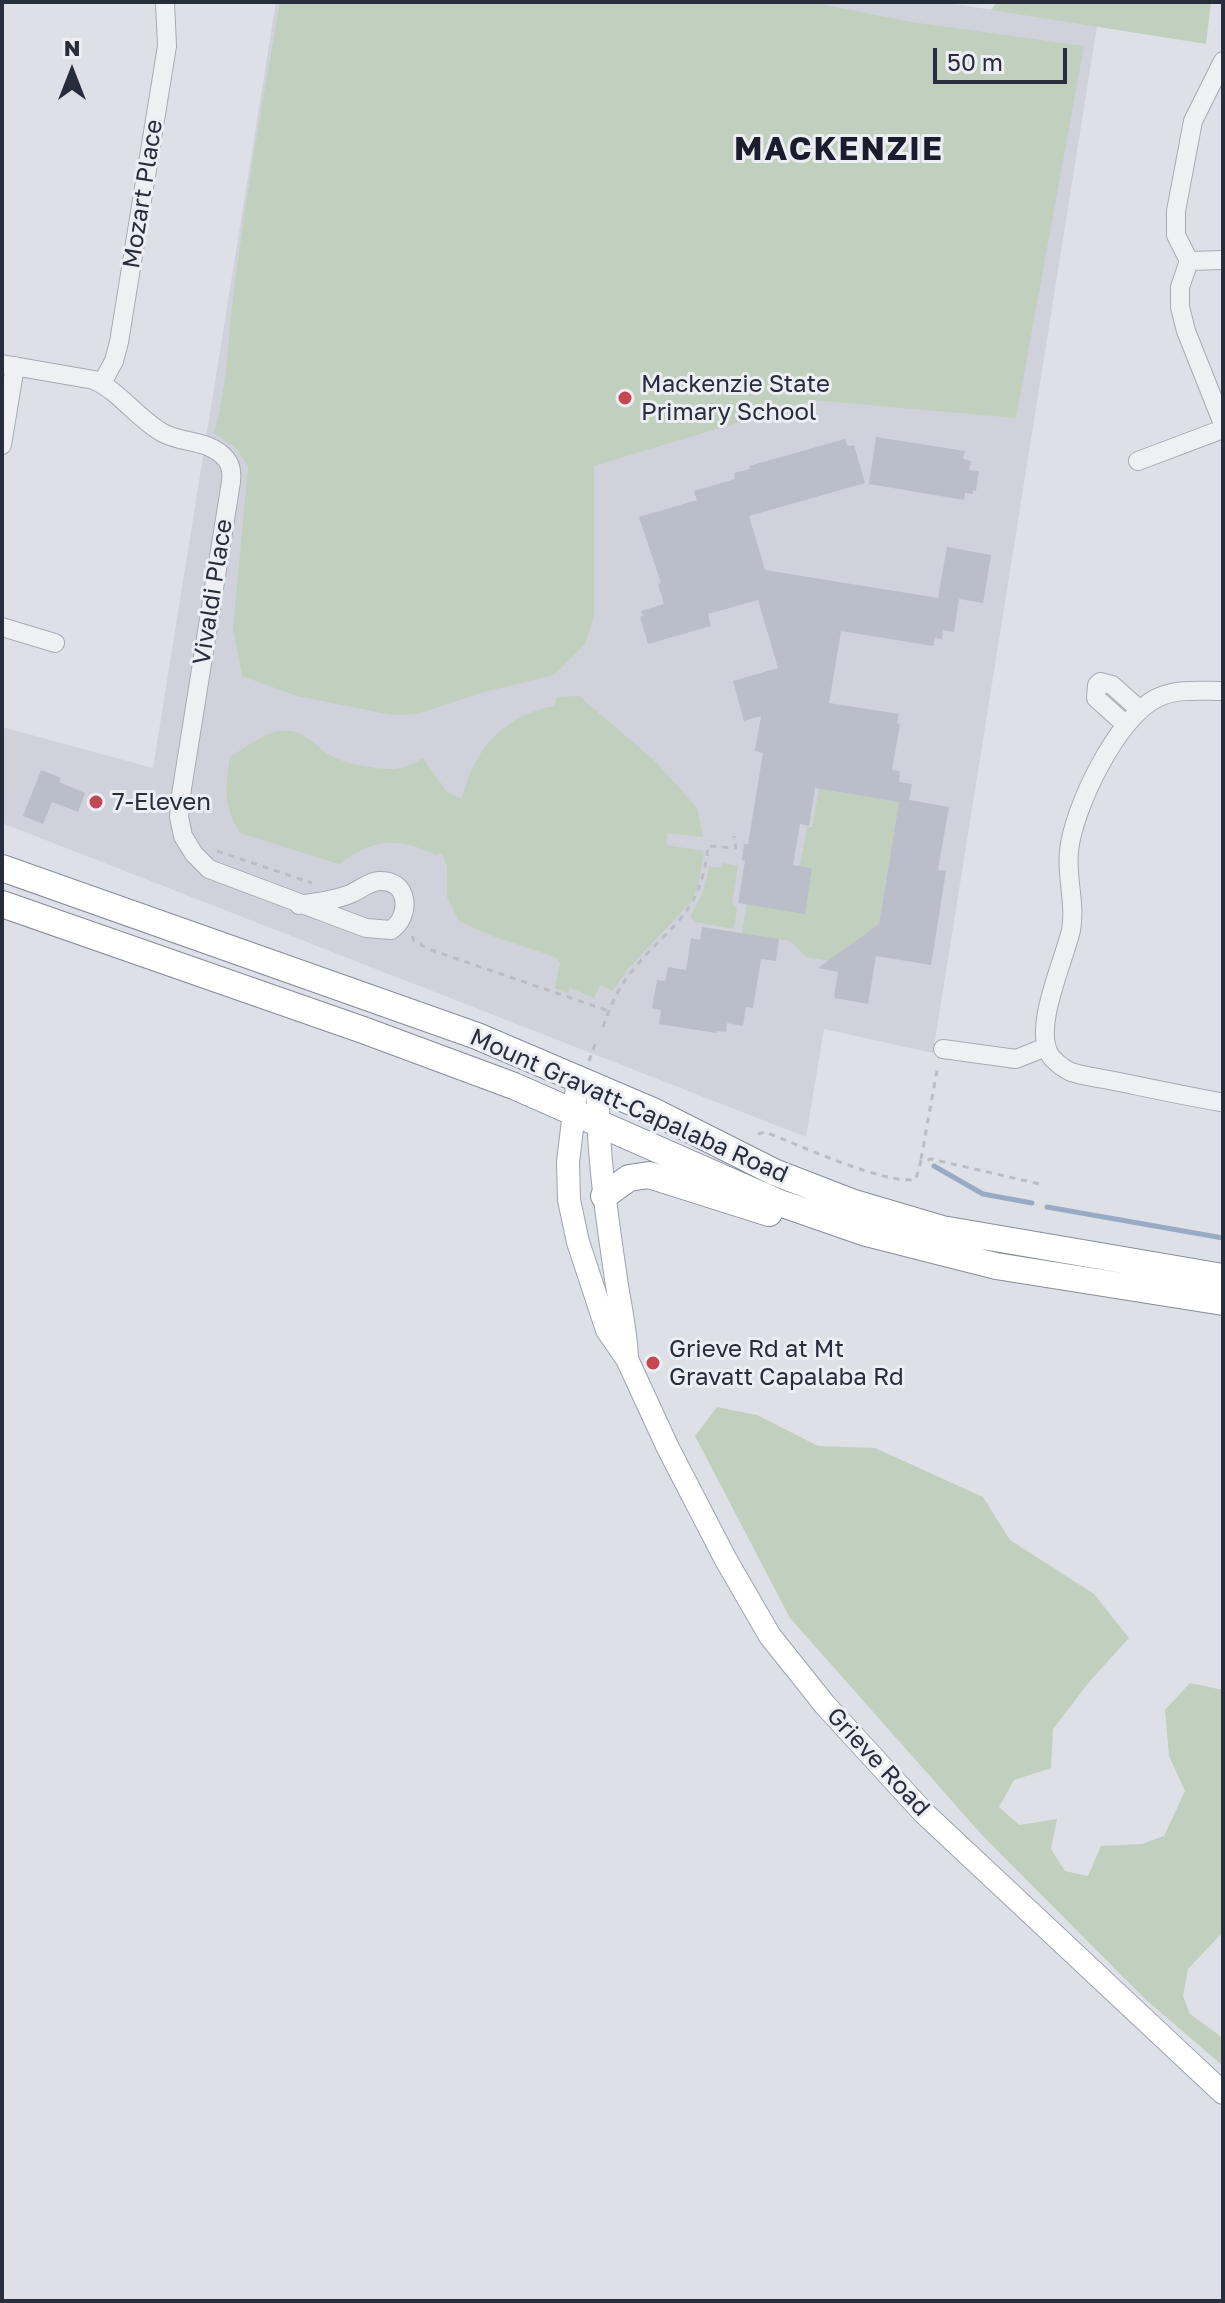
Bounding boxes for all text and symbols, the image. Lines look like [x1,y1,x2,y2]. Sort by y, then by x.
north arrow [32,32,112,112]
scale bar [937,32,1071,82]
text: N [64,34,80,61]
text: 50 m [947,47,1003,76]
street label: Mozart Place [117,118,169,270]
district label: MACKENZIE [734,131,944,169]
place label: Mackenzie State Primary School [641,370,830,426]
marker: Mackenzie State Primary School [616,389,634,407]
street label: Vivaldi Place [187,517,239,667]
place label: 7-Eleven [112,788,211,816]
marker: 7-Eleven [87,793,105,811]
street label: Mount Gravatt-Capalaba Road [466,1023,792,1189]
place label: Grieve Rd at Mt Gravatt Capalaba Rd [669,1335,904,1391]
marker: Grieve Rd at Mt Gravatt Capalaba Rd [644,1354,662,1372]
street label: Grieve Road [820,1702,936,1822]

